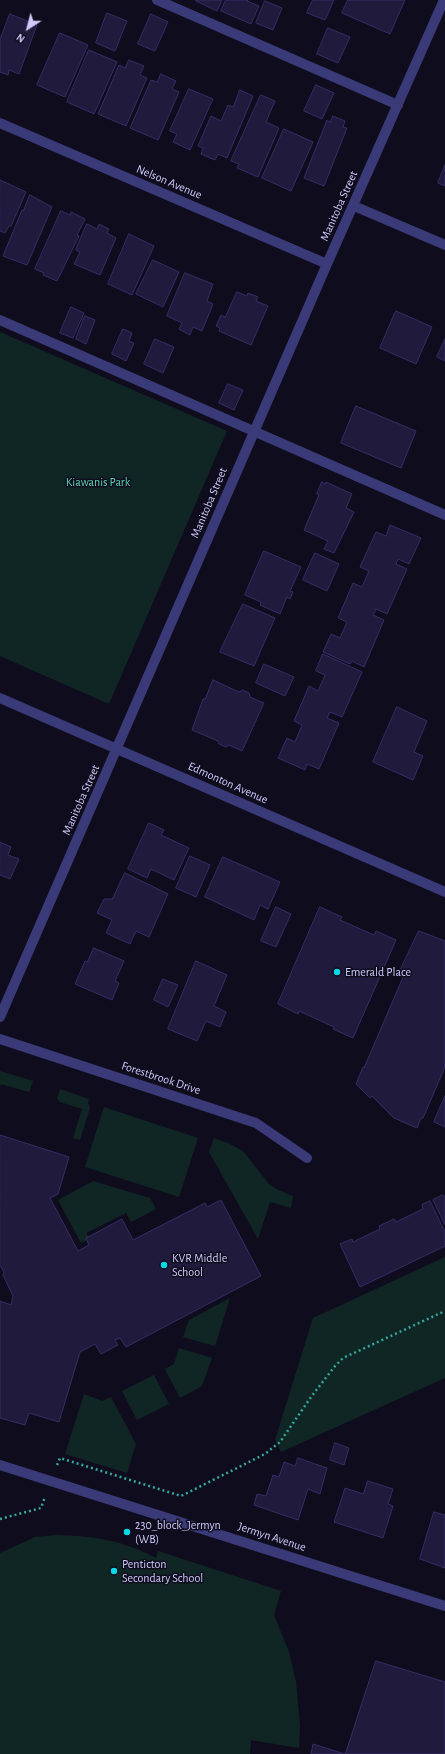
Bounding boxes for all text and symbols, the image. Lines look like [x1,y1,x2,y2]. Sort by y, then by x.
north arrow [8,8,48,48]
text: N [14,31,27,45]
street label: Nelson Avenue [134,162,204,202]
street label: Manitoba Street [317,169,361,243]
street label: Manitoba Street [188,466,230,540]
park label: Kiawanis Park [66,475,130,489]
street label: Edmonton Avenue [186,759,270,807]
street label: Manitoba Street [59,763,103,837]
place label: Emerald Place [345,965,411,979]
marker: Emerald Place [332,967,342,977]
street label: Forestbrook Drive [120,1058,202,1098]
place label: KVR Middle School [172,1251,227,1279]
marker: KVR Middle School [159,1260,169,1270]
place label: 230_block_Jermyn (WB) [135,1518,221,1546]
street label: Jermyn Avenue [236,1519,308,1555]
marker: 230_block_Jermyn (WB) [122,1527,132,1537]
place label: Penticton Secondary School [122,1557,203,1585]
marker: Penticton Secondary School [109,1566,119,1576]

